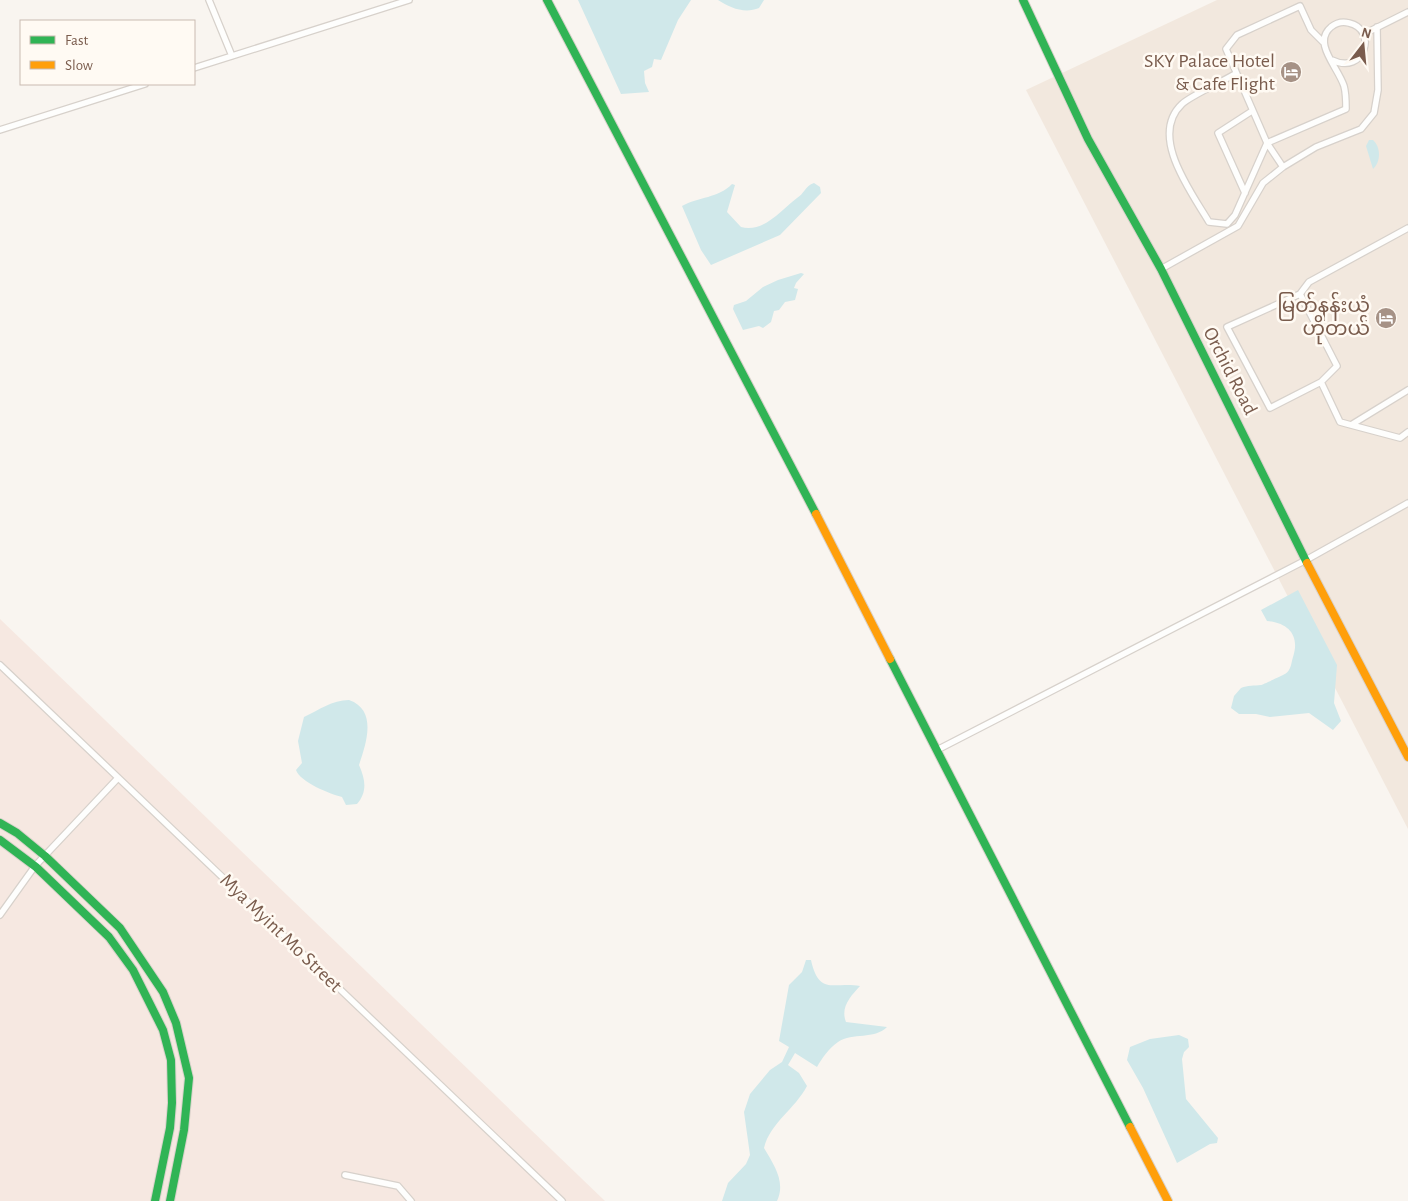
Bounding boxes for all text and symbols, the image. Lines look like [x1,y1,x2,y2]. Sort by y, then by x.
legend [20,20,195,85]
north arrow [1338,20,1388,70]
text: N [1360,25,1373,42]
text: Fast [65,33,89,48]
place label: SKY Palace Hotel & Cafe Flight [1144,51,1276,94]
text: Slow [65,58,93,73]
hotel icon: SKY Palace Hotel & Cafe Flight [1279,60,1303,84]
place label: မြတ်နန်းယုံ ဟိုတယ် [1277,291,1370,345]
hotel icon: မြတ်နန်းယုံ ဟိုတယ် [1374,306,1398,330]
street label: Orchid Road [1199,324,1261,418]
street label: Mya Myint Mo Street [216,870,346,996]

